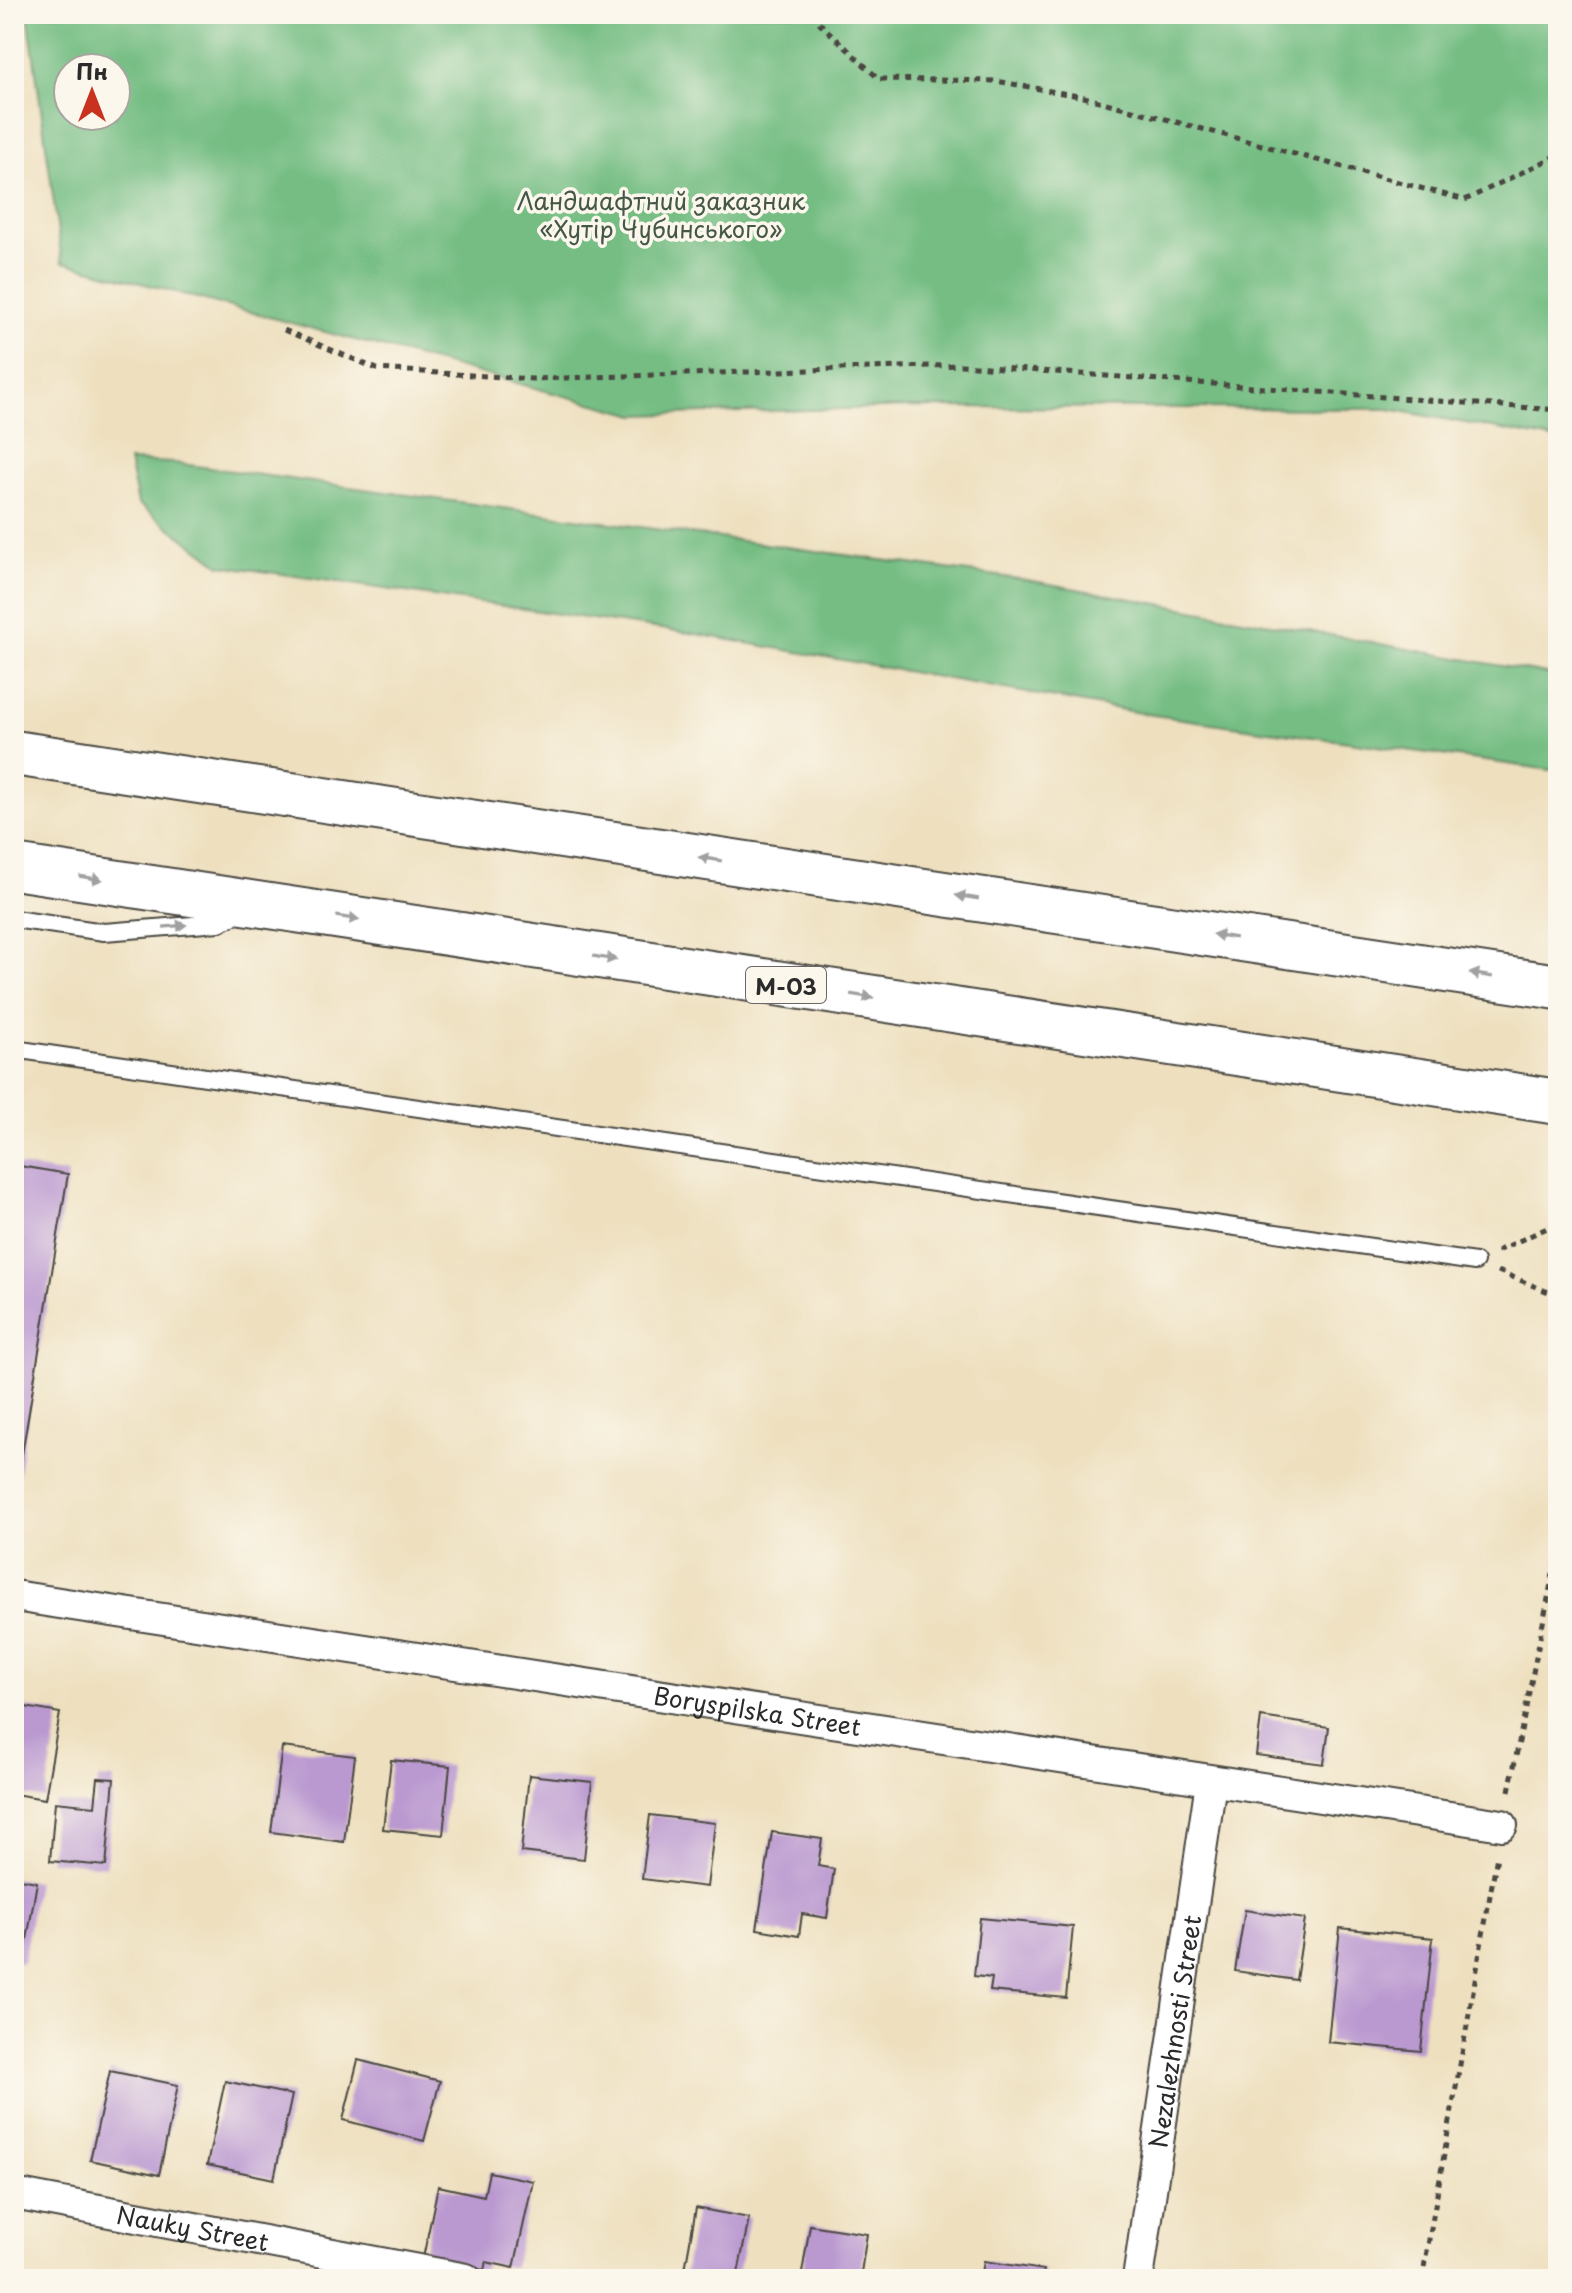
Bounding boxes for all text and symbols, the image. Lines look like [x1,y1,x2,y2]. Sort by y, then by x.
north arrow [52,52,132,132]
text: Пн [76,54,108,87]
park label: Ландшафтний заказник «Хутір Чубинського» [517,182,806,246]
one-way arrow [697,852,722,865]
one-way arrow [79,873,104,885]
one-way arrow [954,891,979,903]
one-way arrow [336,913,361,925]
one-way arrow [163,920,188,933]
one-way arrow [1211,929,1236,942]
one-way arrow [593,952,618,964]
road number: М-03 [746,967,826,1003]
one-way arrow [1468,968,1493,981]
one-way arrow [850,991,875,1003]
street label: Boryspilska Street [651,1677,863,1744]
street label: Nezalezhnosti Street [1139,1912,1209,2151]
street label: Nauky Street [114,2196,272,2260]

